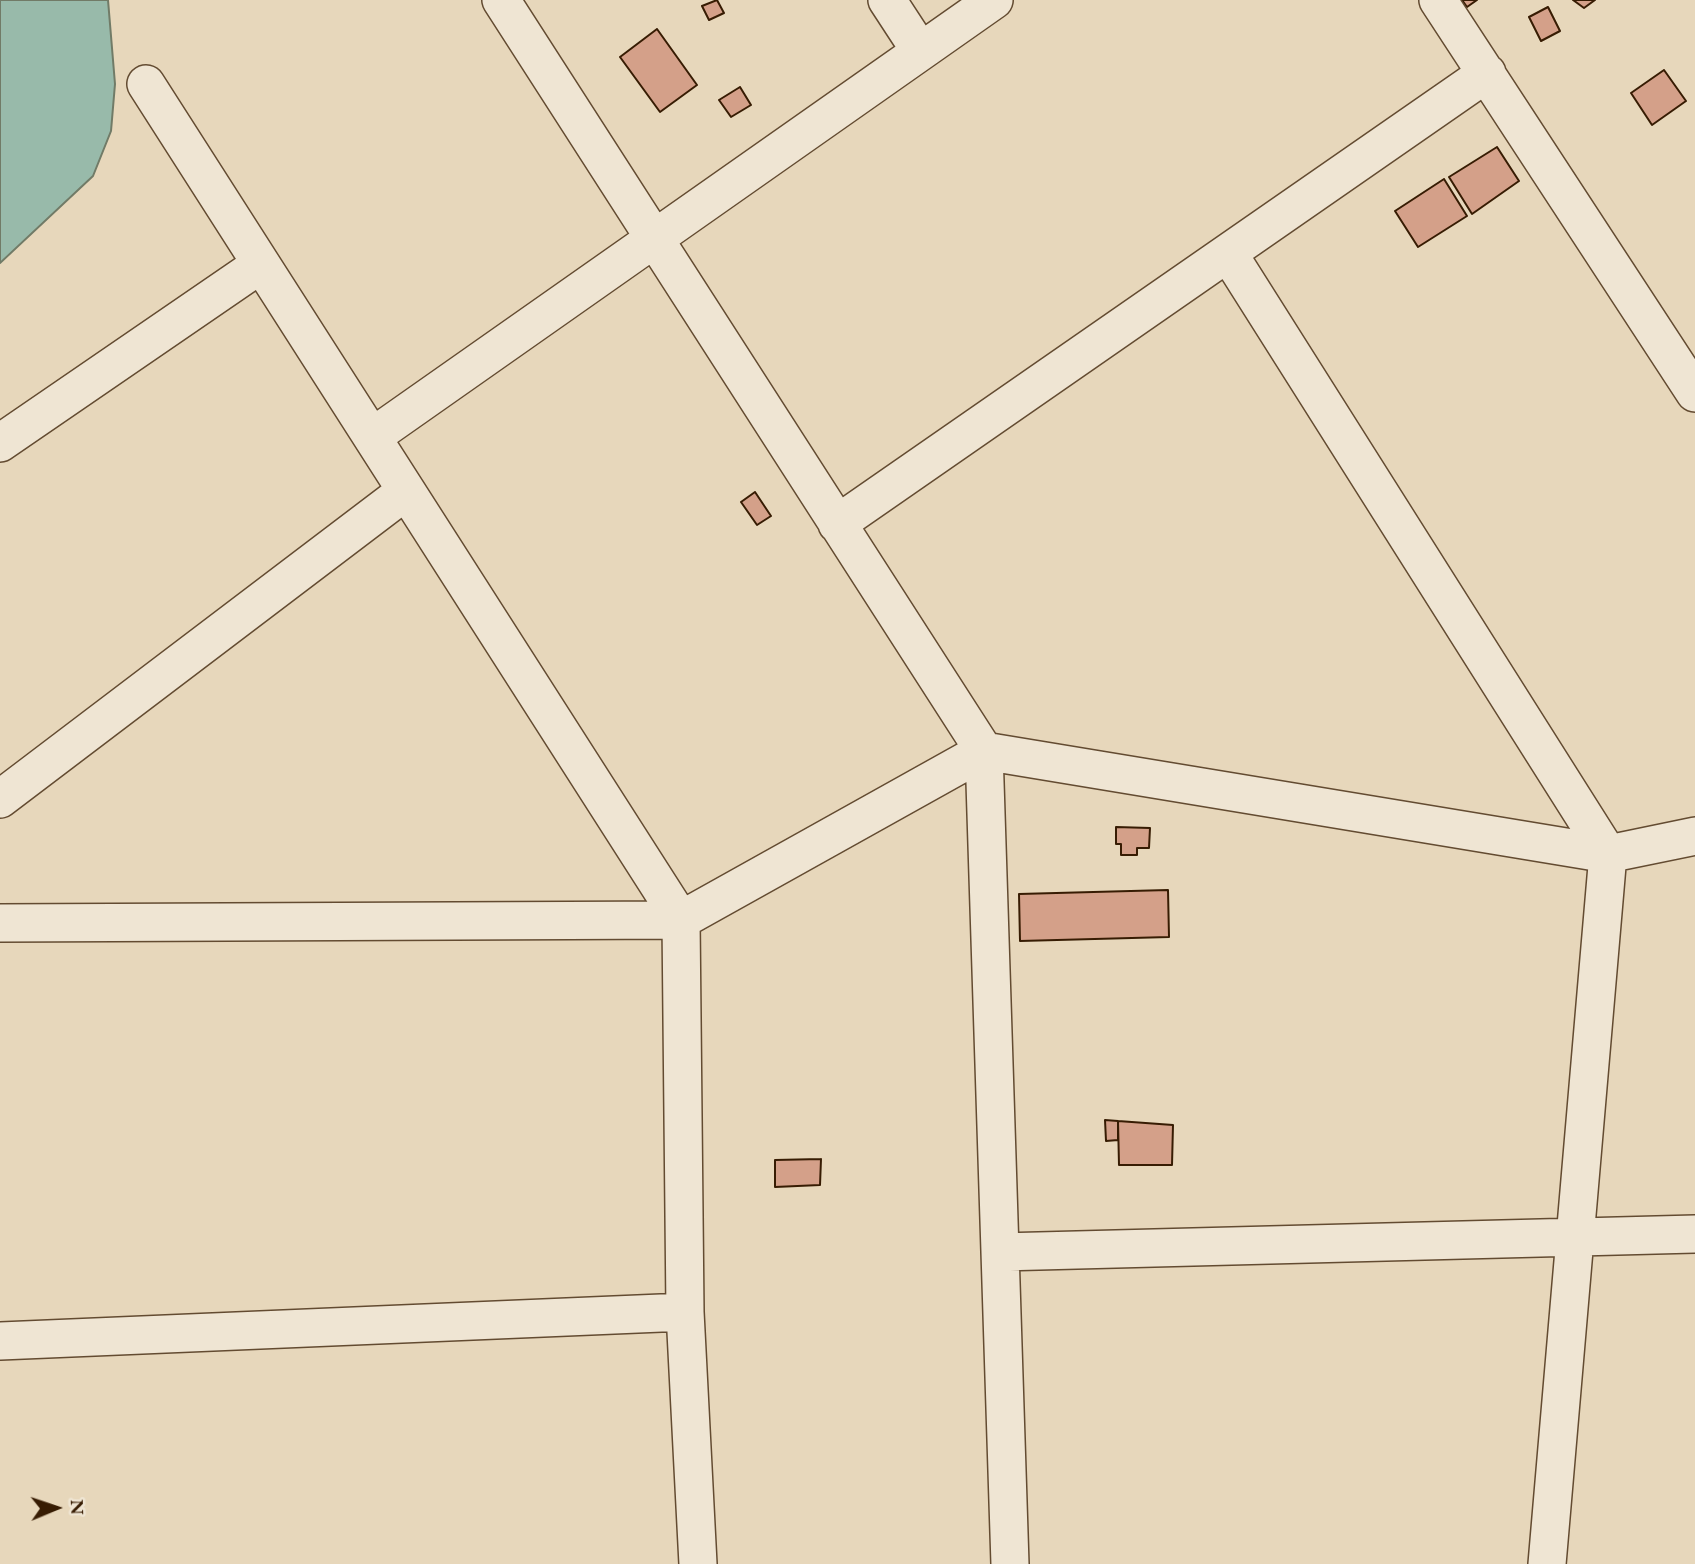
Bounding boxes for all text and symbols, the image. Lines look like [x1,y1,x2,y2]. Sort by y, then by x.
north arrow [21,1473,91,1543]
text: N [65,1499,90,1515]

